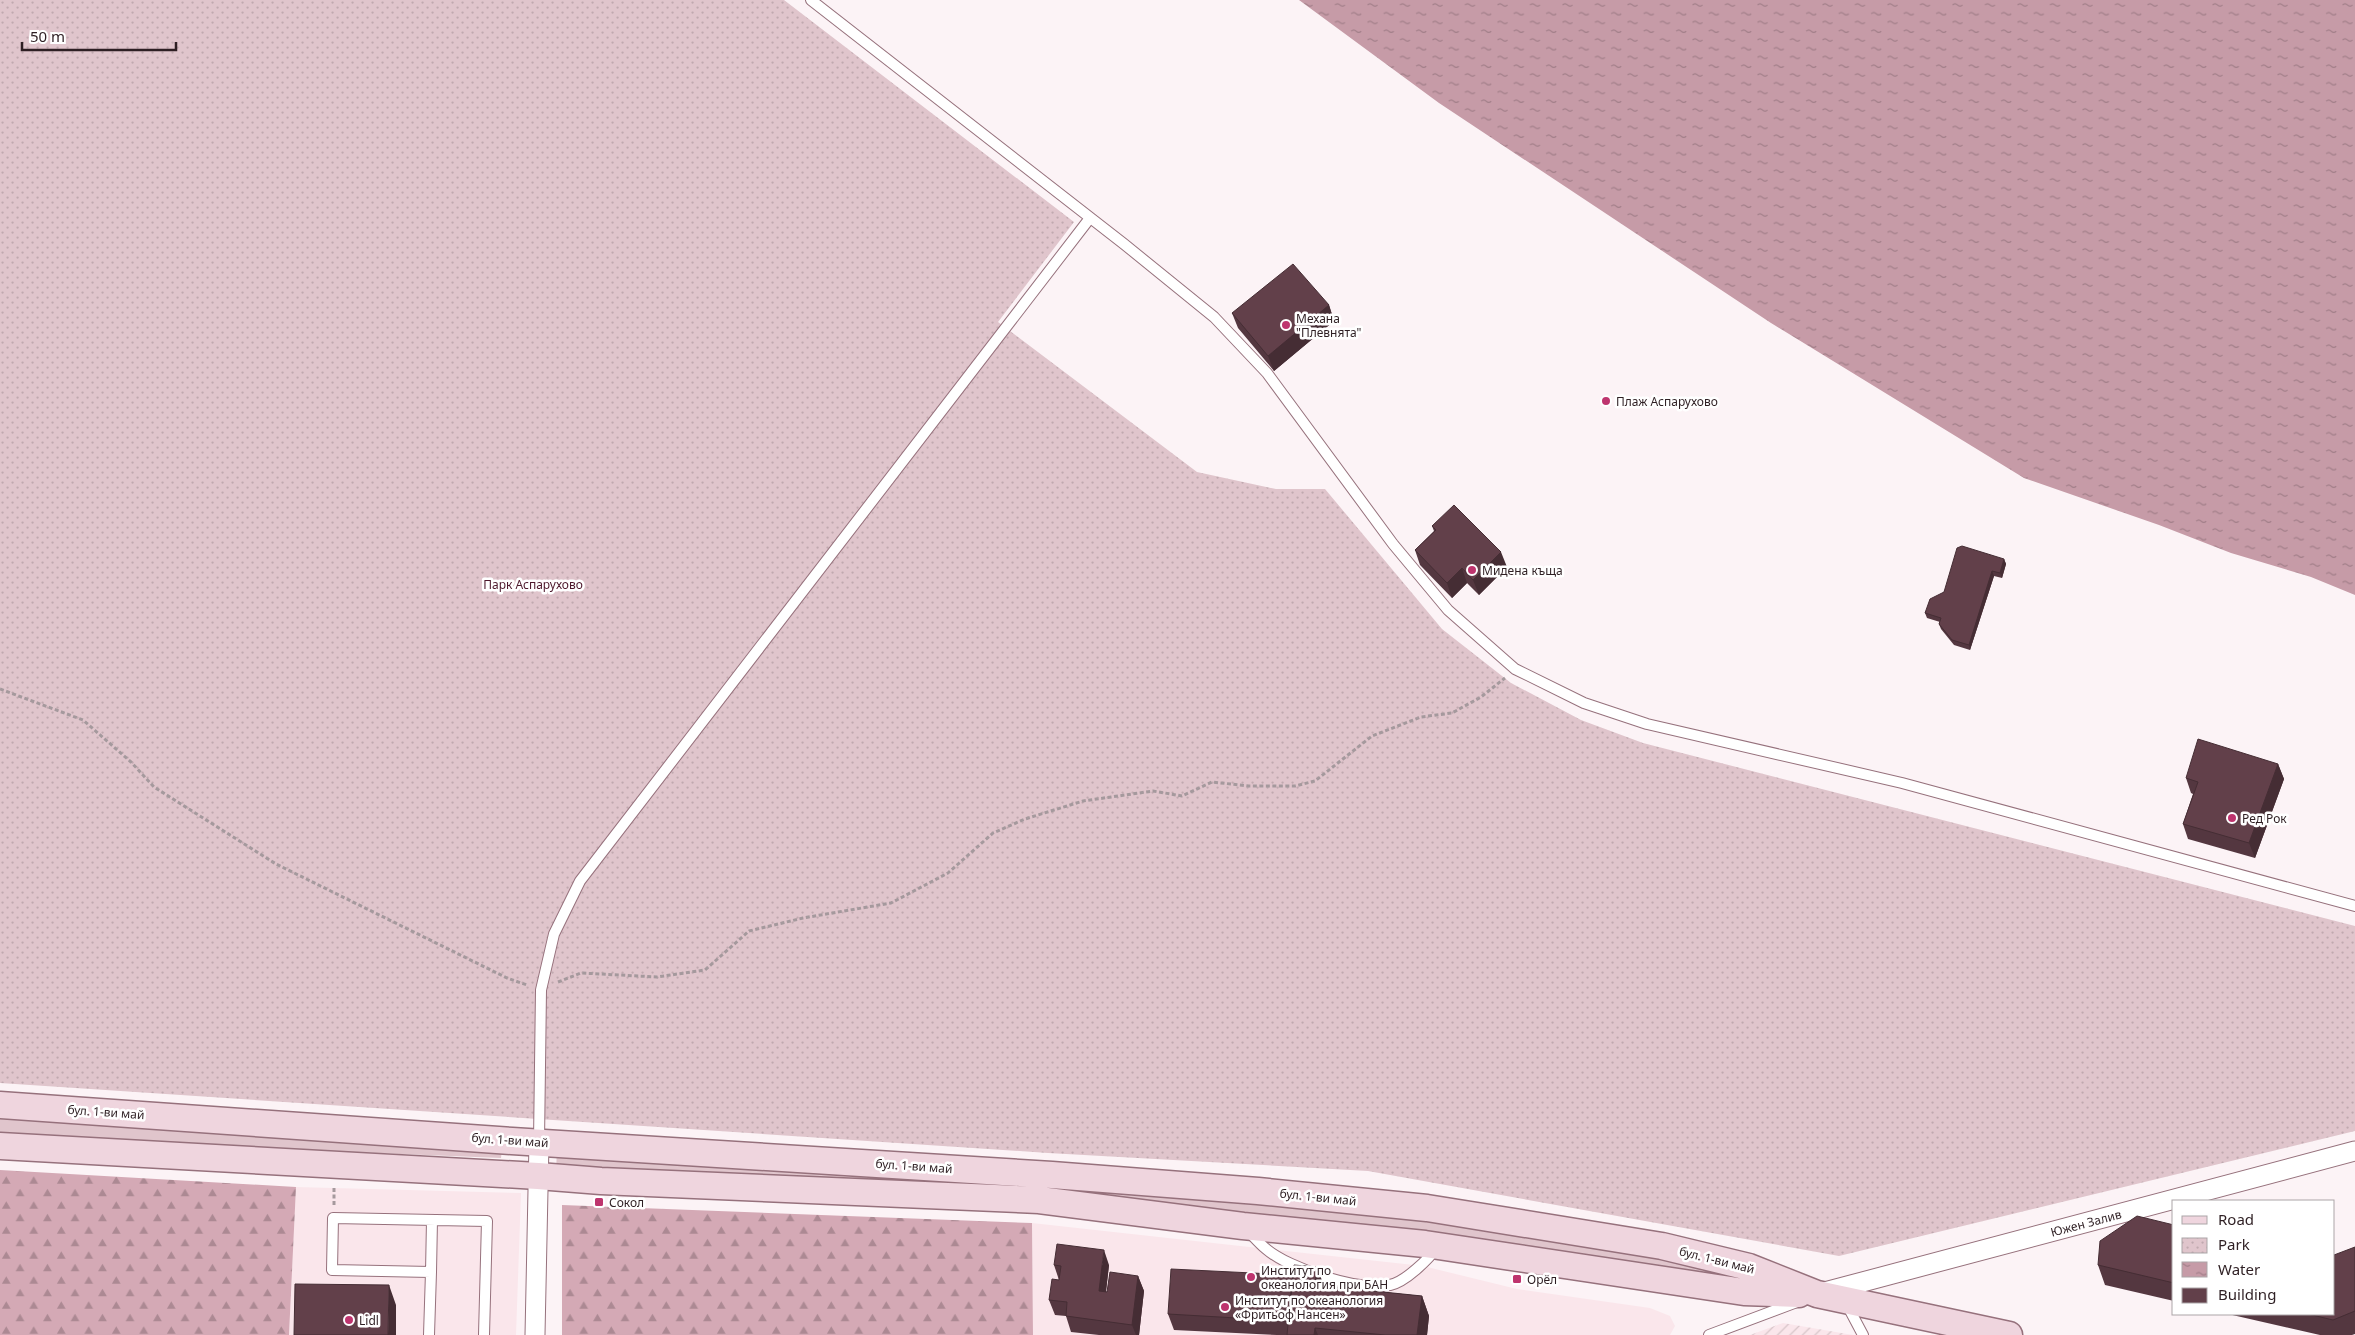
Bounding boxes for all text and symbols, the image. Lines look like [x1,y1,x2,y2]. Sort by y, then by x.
scale bar [22,20,176,52]
text: 50 m [30,26,65,46]
place label: Механа "Плевнята" [1296,310,1362,341]
marker: Механа "Плевнята" [1280,319,1292,331]
place label: Плаж Аспарухово [1616,393,1718,410]
marker: Плаж Аспарухово [1600,395,1612,407]
place label: Мидена къща [1482,562,1563,579]
marker: Мидена къща [1466,564,1478,576]
park label: Парк Аспарухово [483,576,583,593]
place label: Ред Рок [2242,810,2287,827]
marker: Ред Рок [2226,812,2238,824]
street label: бул. 1-ви май [67,1101,145,1123]
street label: бул. 1-ви май [471,1129,549,1151]
street label: бул. 1-ви май [875,1155,953,1177]
street label: бул. 1-ви май [1279,1185,1357,1209]
place label: Сокол [609,1194,644,1211]
marker: Сокол [593,1196,605,1208]
legend [2172,1200,2335,1315]
street label: Южен Залив [2049,1205,2124,1241]
text: Road [2218,1209,2254,1229]
text: Park [2218,1234,2250,1254]
street label: бул. 1-ви май [1678,1242,1756,1278]
text: Water [2218,1259,2260,1279]
place label: Институт по океанология при БАН [1261,1262,1388,1293]
marker: Институт по океанология при БАН [1245,1271,1257,1283]
place label: Орёл [1527,1271,1557,1288]
marker: Орёл [1511,1273,1523,1285]
text: Building [2218,1284,2276,1304]
place label: Институт по океанология «Фритьоф Нансен» [1235,1292,1383,1323]
marker: Институт по океанология «Фритьоф Нансен» [1219,1301,1231,1313]
place label: Lidl [359,1312,379,1329]
marker: Lidl [343,1314,355,1326]

